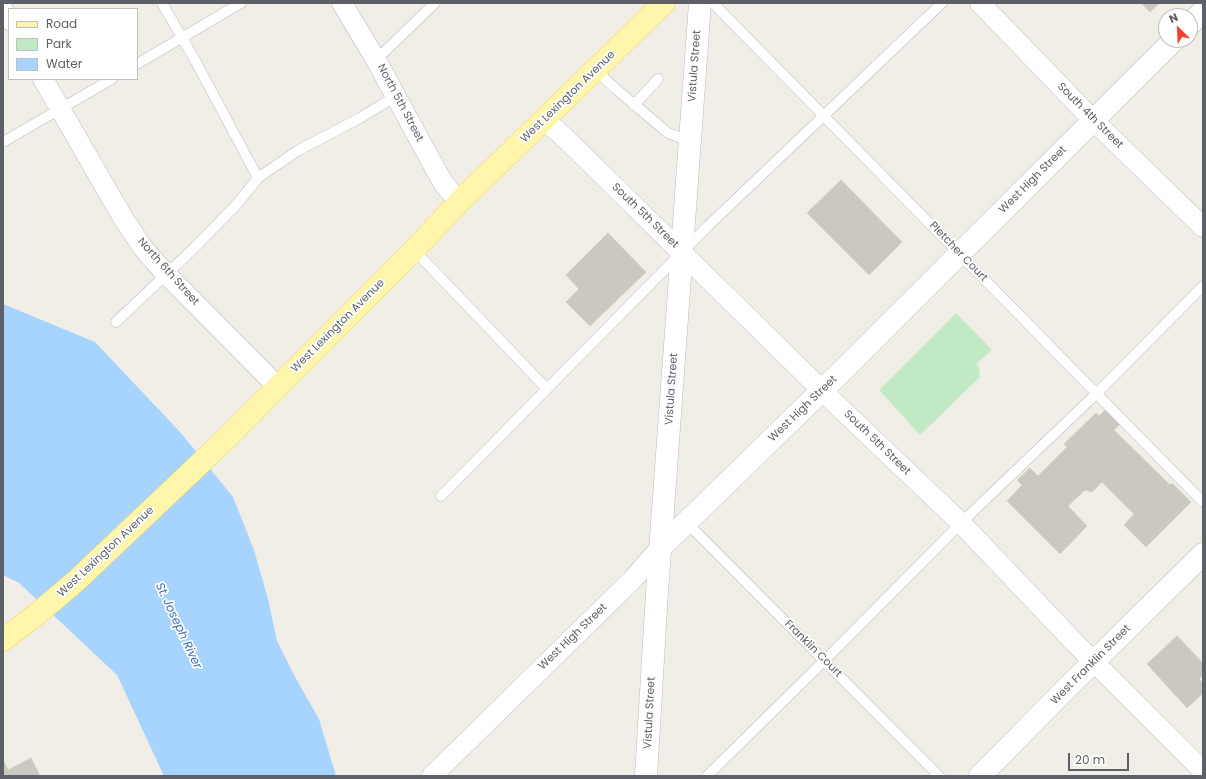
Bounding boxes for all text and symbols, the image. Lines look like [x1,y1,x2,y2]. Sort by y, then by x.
legend [8,8,138,80]
north arrow [1158,8,1198,48]
text: N [1166,9,1181,27]
text: Road [46,15,77,32]
street label: Vistula Street [686,30,704,102]
text: Park [46,35,72,52]
street label: West Lexington Avenue [518,48,618,146]
text: Water [46,55,82,72]
street label: North 5th Street [374,62,426,144]
street label: South 4th Street [1054,80,1126,152]
street label: West High Street [996,143,1070,217]
street label: South 5th Street [609,181,681,251]
street label: Pletcher Court [926,219,990,285]
street label: North 6th Street [134,236,202,308]
street label: West Lexington Avenue [289,277,387,375]
street label: Vistula Street [663,353,681,425]
street label: West High Street [766,373,840,445]
street label: South 5th Street [841,408,913,478]
street label: West Lexington Avenue [55,504,157,600]
water label: St. Joseph River [152,581,204,671]
street label: West High Street [536,601,610,673]
street label: Franklin Court [782,618,844,680]
street label: West Franklin Street [1048,622,1134,708]
street label: Vistula Street [642,677,658,749]
scale bar [1070,745,1131,771]
text: 20 m [1075,751,1105,768]

